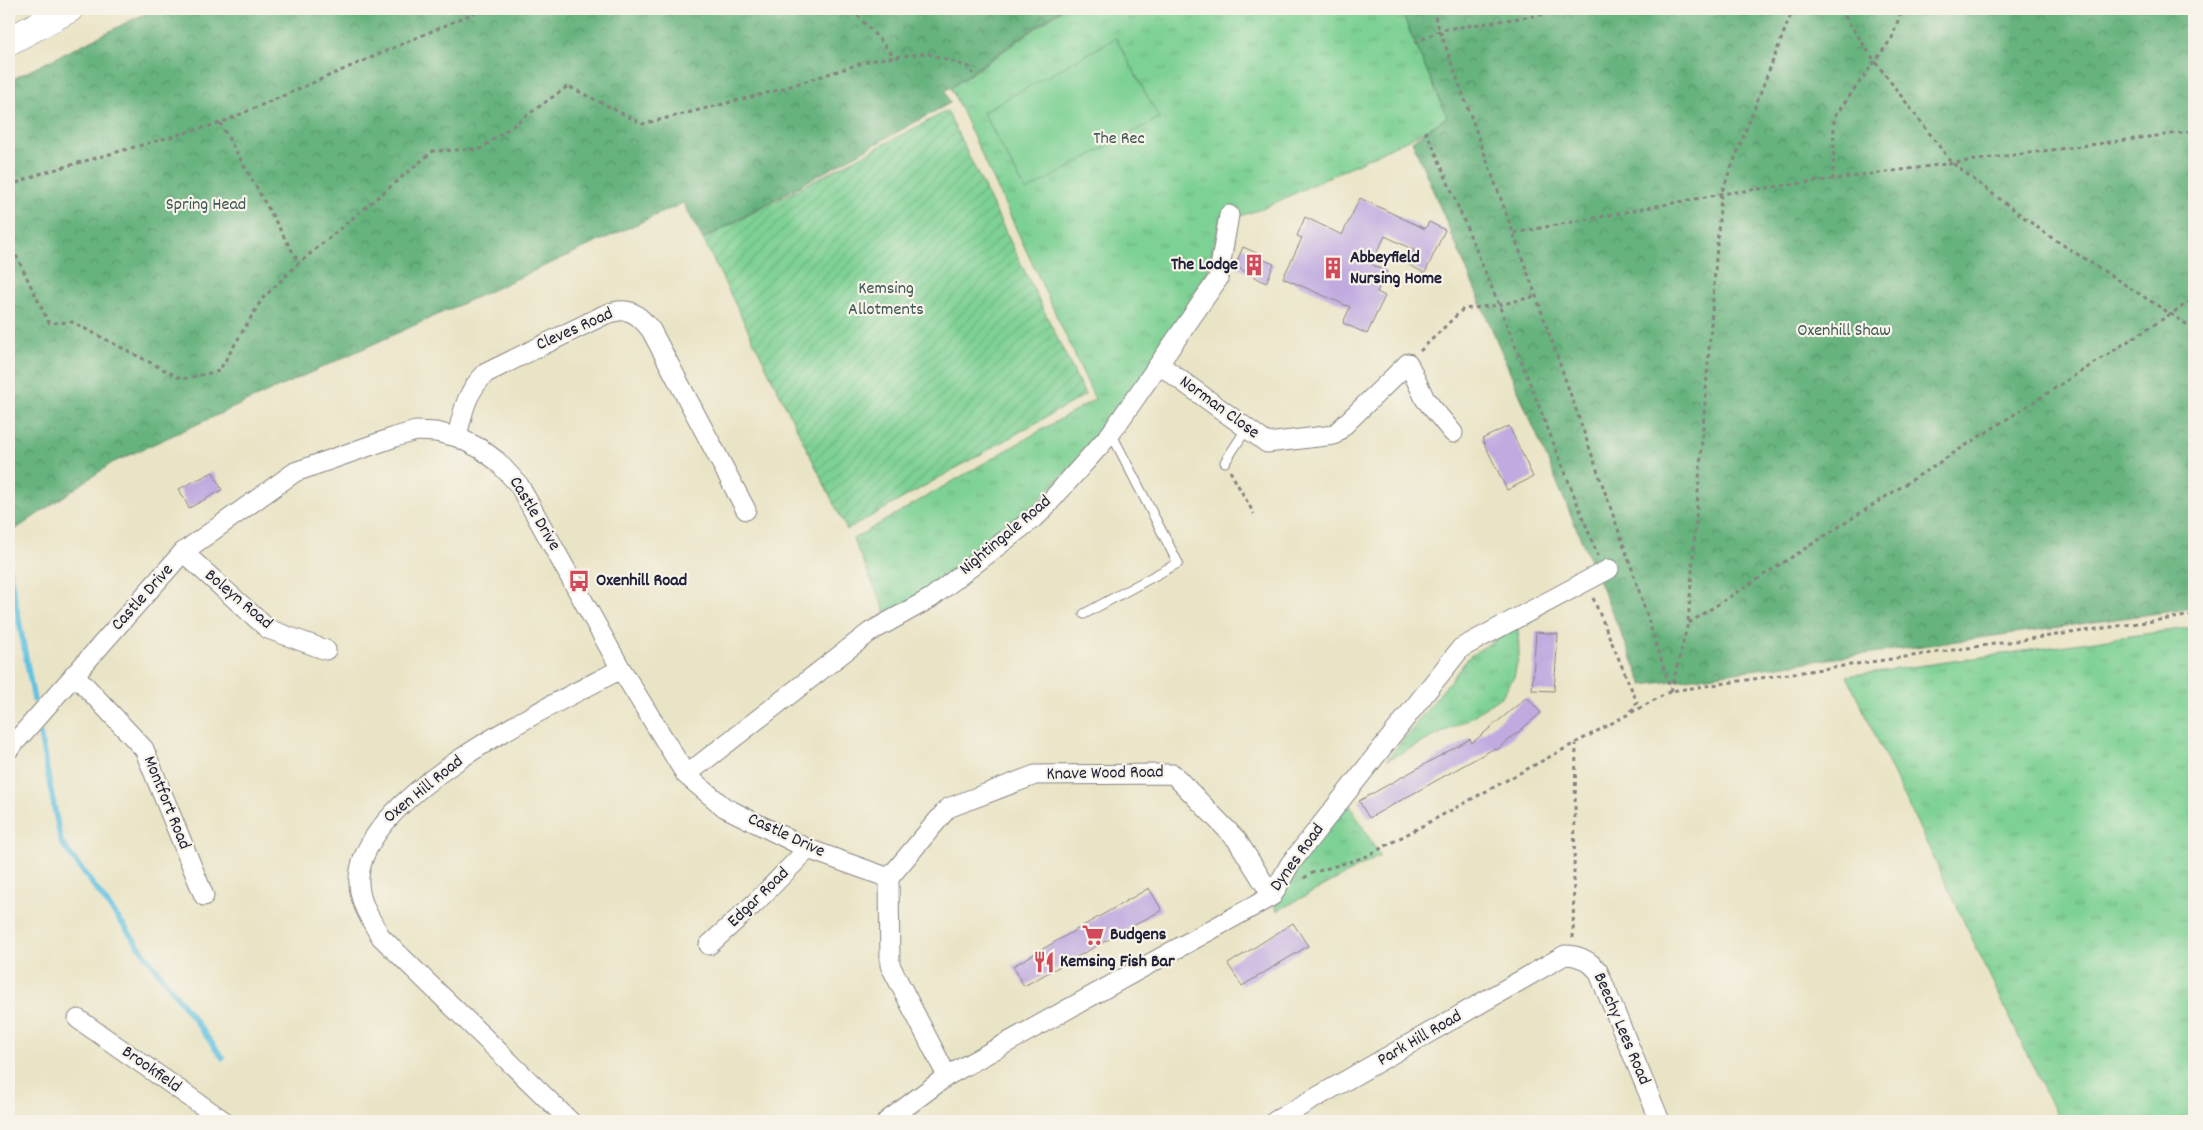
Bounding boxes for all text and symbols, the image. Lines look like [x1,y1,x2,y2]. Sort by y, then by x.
park label: The Rec [1093,127,1145,152]
park label: Spring Head [166,193,246,218]
place label: Abbeyfield Nursing Home [1350,246,1442,292]
building icon: The Lodge [1241,252,1267,278]
place label: The Lodge [1171,253,1238,278]
building icon: Abbeyfield Nursing Home [1320,255,1346,281]
park label: Kemsing Allotments [848,277,924,323]
street label: Cleves Road [533,302,617,358]
park label: Oxenhill Shaw [1797,319,1891,344]
street label: Norman Close [1174,370,1264,446]
street label: Castle Drive [502,472,566,556]
street label: Nightingale Road [955,490,1057,582]
street label: Castle Drive [106,559,180,637]
street label: Boleyn Road [199,564,277,636]
bus stop icon: Oxenhill Road [566,568,592,594]
place label: Oxenhill Road [596,569,687,594]
street label: Oxen Hill Road [379,750,469,830]
street label: Montfort Road [136,752,196,854]
street label: Knave Wood Road [1046,760,1164,788]
street label: Castle Drive [743,807,829,865]
street label: Dynes Road [1265,819,1331,897]
street label: Edgar Road [722,862,796,934]
supermarket icon: Budgens [1080,922,1106,948]
place label: Budgens [1110,923,1167,948]
restaurant icon: Kemsing Fish Bar [1031,949,1057,975]
place label: Kemsing Fish Bar [1060,950,1175,975]
street label: Beechy Lees Road [1586,969,1656,1089]
street label: Park Hill Road [1373,1005,1467,1073]
street label: Brookfield [116,1040,186,1100]

